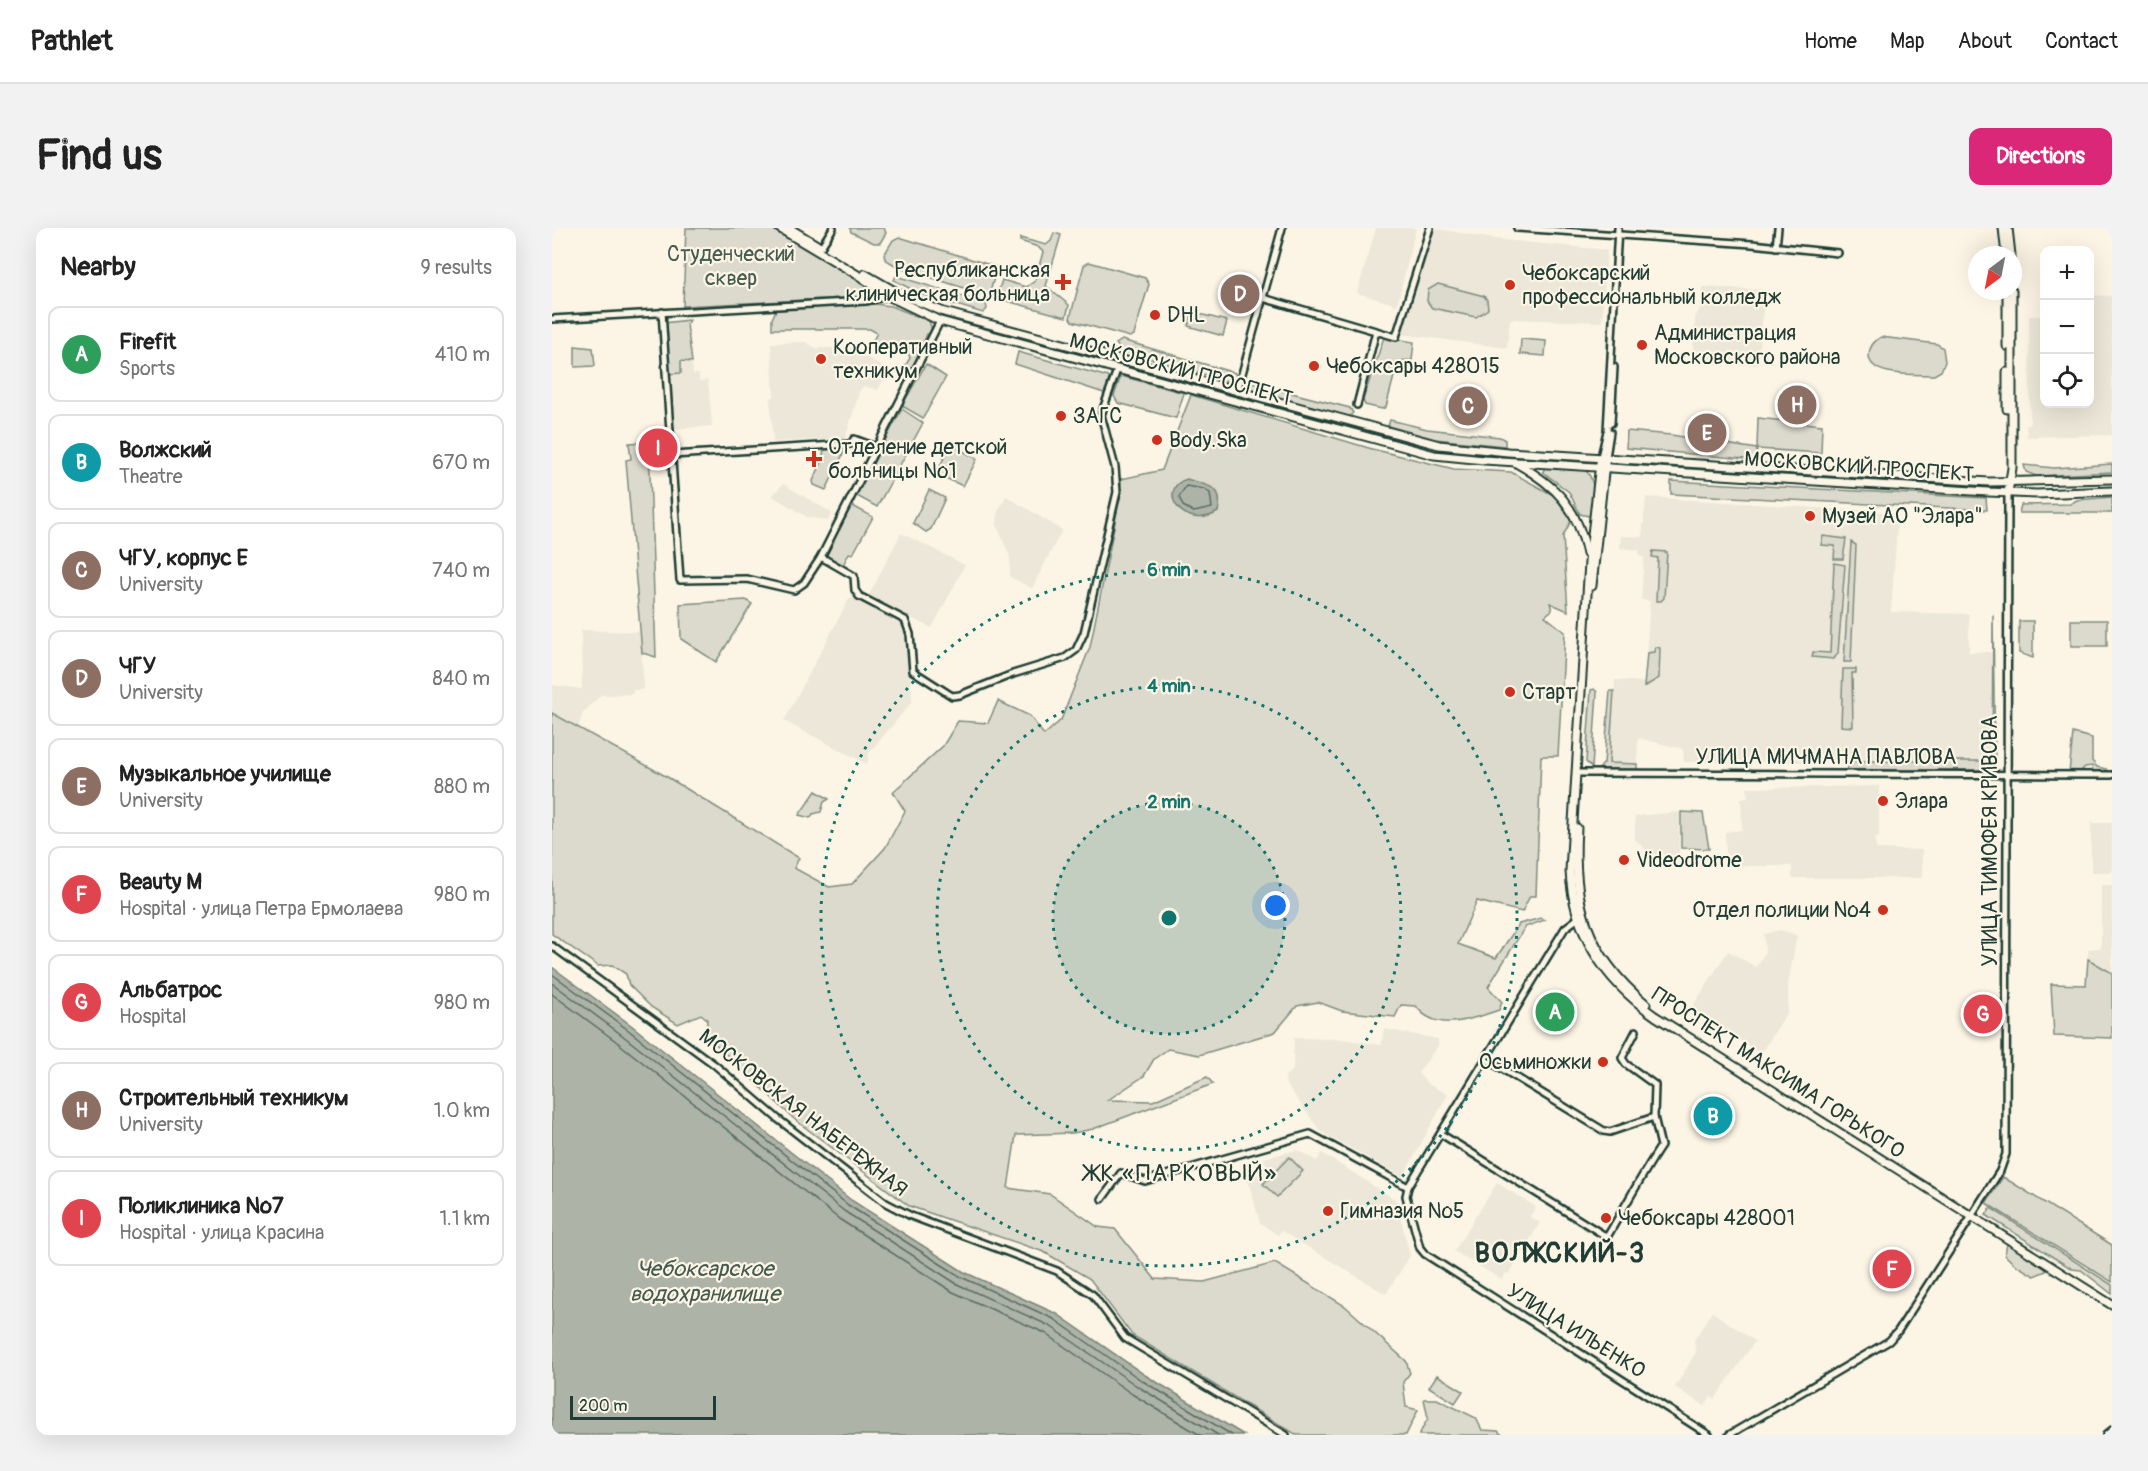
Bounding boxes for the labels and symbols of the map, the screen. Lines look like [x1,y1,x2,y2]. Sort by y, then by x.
park label: Студенческий сквер [667,241,795,292]
north arrow [1968,246,2022,300]
place label: Республиканская клиническая больница [846,257,1050,308]
place label: Чебоксарский профессиональный колледж [1522,260,1782,311]
pin: D [1220,272,1260,316]
marker: Республиканская клиническая больница [1054,273,1072,291]
marker: Чебоксарский профессиональный колледж [1503,278,1517,292]
place label: DHL [1167,302,1205,329]
marker: DHL [1148,308,1162,322]
place label: Администрация Московского района [1654,320,1841,371]
street label: МОСКОВСКИЙ ПРОСПЕКТ [1066,327,1296,413]
place label: Кооперативный техникум [833,334,973,385]
marker: Администрация Московского района [1635,338,1649,352]
marker: Кооперативный техникум [814,352,828,366]
place label: Чебоксары 428015 [1326,353,1500,380]
marker: Чебоксары 428015 [1307,359,1321,373]
pin: H [1778,382,1816,428]
pin: C [1448,384,1488,429]
place label: ЗАГС [1073,403,1122,430]
marker: ЗАГС [1054,409,1068,423]
pin: E [1688,410,1726,456]
pin: I [638,426,678,470]
place label: Body.Ska [1169,427,1247,454]
marker: Body.Ska [1150,433,1164,447]
place label: Отделение детской больницы №1 [828,434,1007,485]
street label: МОСКОВСКИЙ ПРОСПЕКТ [1743,446,1975,489]
marker: Отделение детской больницы №1 [805,450,823,468]
place label: Музей АО "Элара" [1822,503,1983,530]
marker: Музей АО "Элара" [1803,509,1817,523]
text: 6 min [1147,559,1191,582]
text: 4 min [1147,675,1191,698]
place label: Старт [1522,679,1576,706]
marker: Старт [1503,685,1517,699]
street label: УЛИЦА ТИМОФЕЯ КРИВОВА [1977,715,2004,967]
street label: УЛИЦА МИЧМАНА ПАВЛОВА [1695,744,1957,771]
place label: Элара [1895,788,1948,815]
text: 2 min [1147,791,1191,814]
marker: Элара [1876,794,1890,808]
place label: Videodrome [1636,847,1742,874]
marker: Videodrome [1617,853,1631,867]
your location [1261,891,1290,920]
place label: Отдел полиции №4 [1692,897,1871,924]
marker: Отдел полиции №4 [1876,903,1890,917]
centre of rings [1159,908,1179,928]
street label: ПРОСПЕКТ МАКСИМА ГОРЬКОГО [1646,981,1910,1165]
pin: A [1536,990,1574,1034]
pin: G [1964,992,2002,1036]
street label: МОСКОВСКАЯ НАБЕРЕЖНАЯ [693,1023,913,1203]
place label: Осьминожки [1479,1049,1591,1076]
marker: Осьминожки [1596,1055,1610,1069]
pin: B [1694,1094,1732,1138]
district label: ЖК «ПАРКОВЫЙ» [1080,1159,1278,1188]
place label: Гимназия №5 [1340,1198,1464,1225]
marker: Гимназия №5 [1321,1204,1335,1218]
place label: Чебоксары 428001 [1618,1205,1795,1232]
marker: Чебоксары 428001 [1599,1211,1613,1225]
district label: ВОЛЖСКИЙ-3 [1475,1237,1645,1270]
pin: F [1872,1246,1912,1292]
water label: Чебоксарское водохранилище [630,1255,782,1308]
street label: УЛИЦА ИЛЬЕНКО [1502,1278,1650,1384]
scale bar [570,1393,716,1420]

